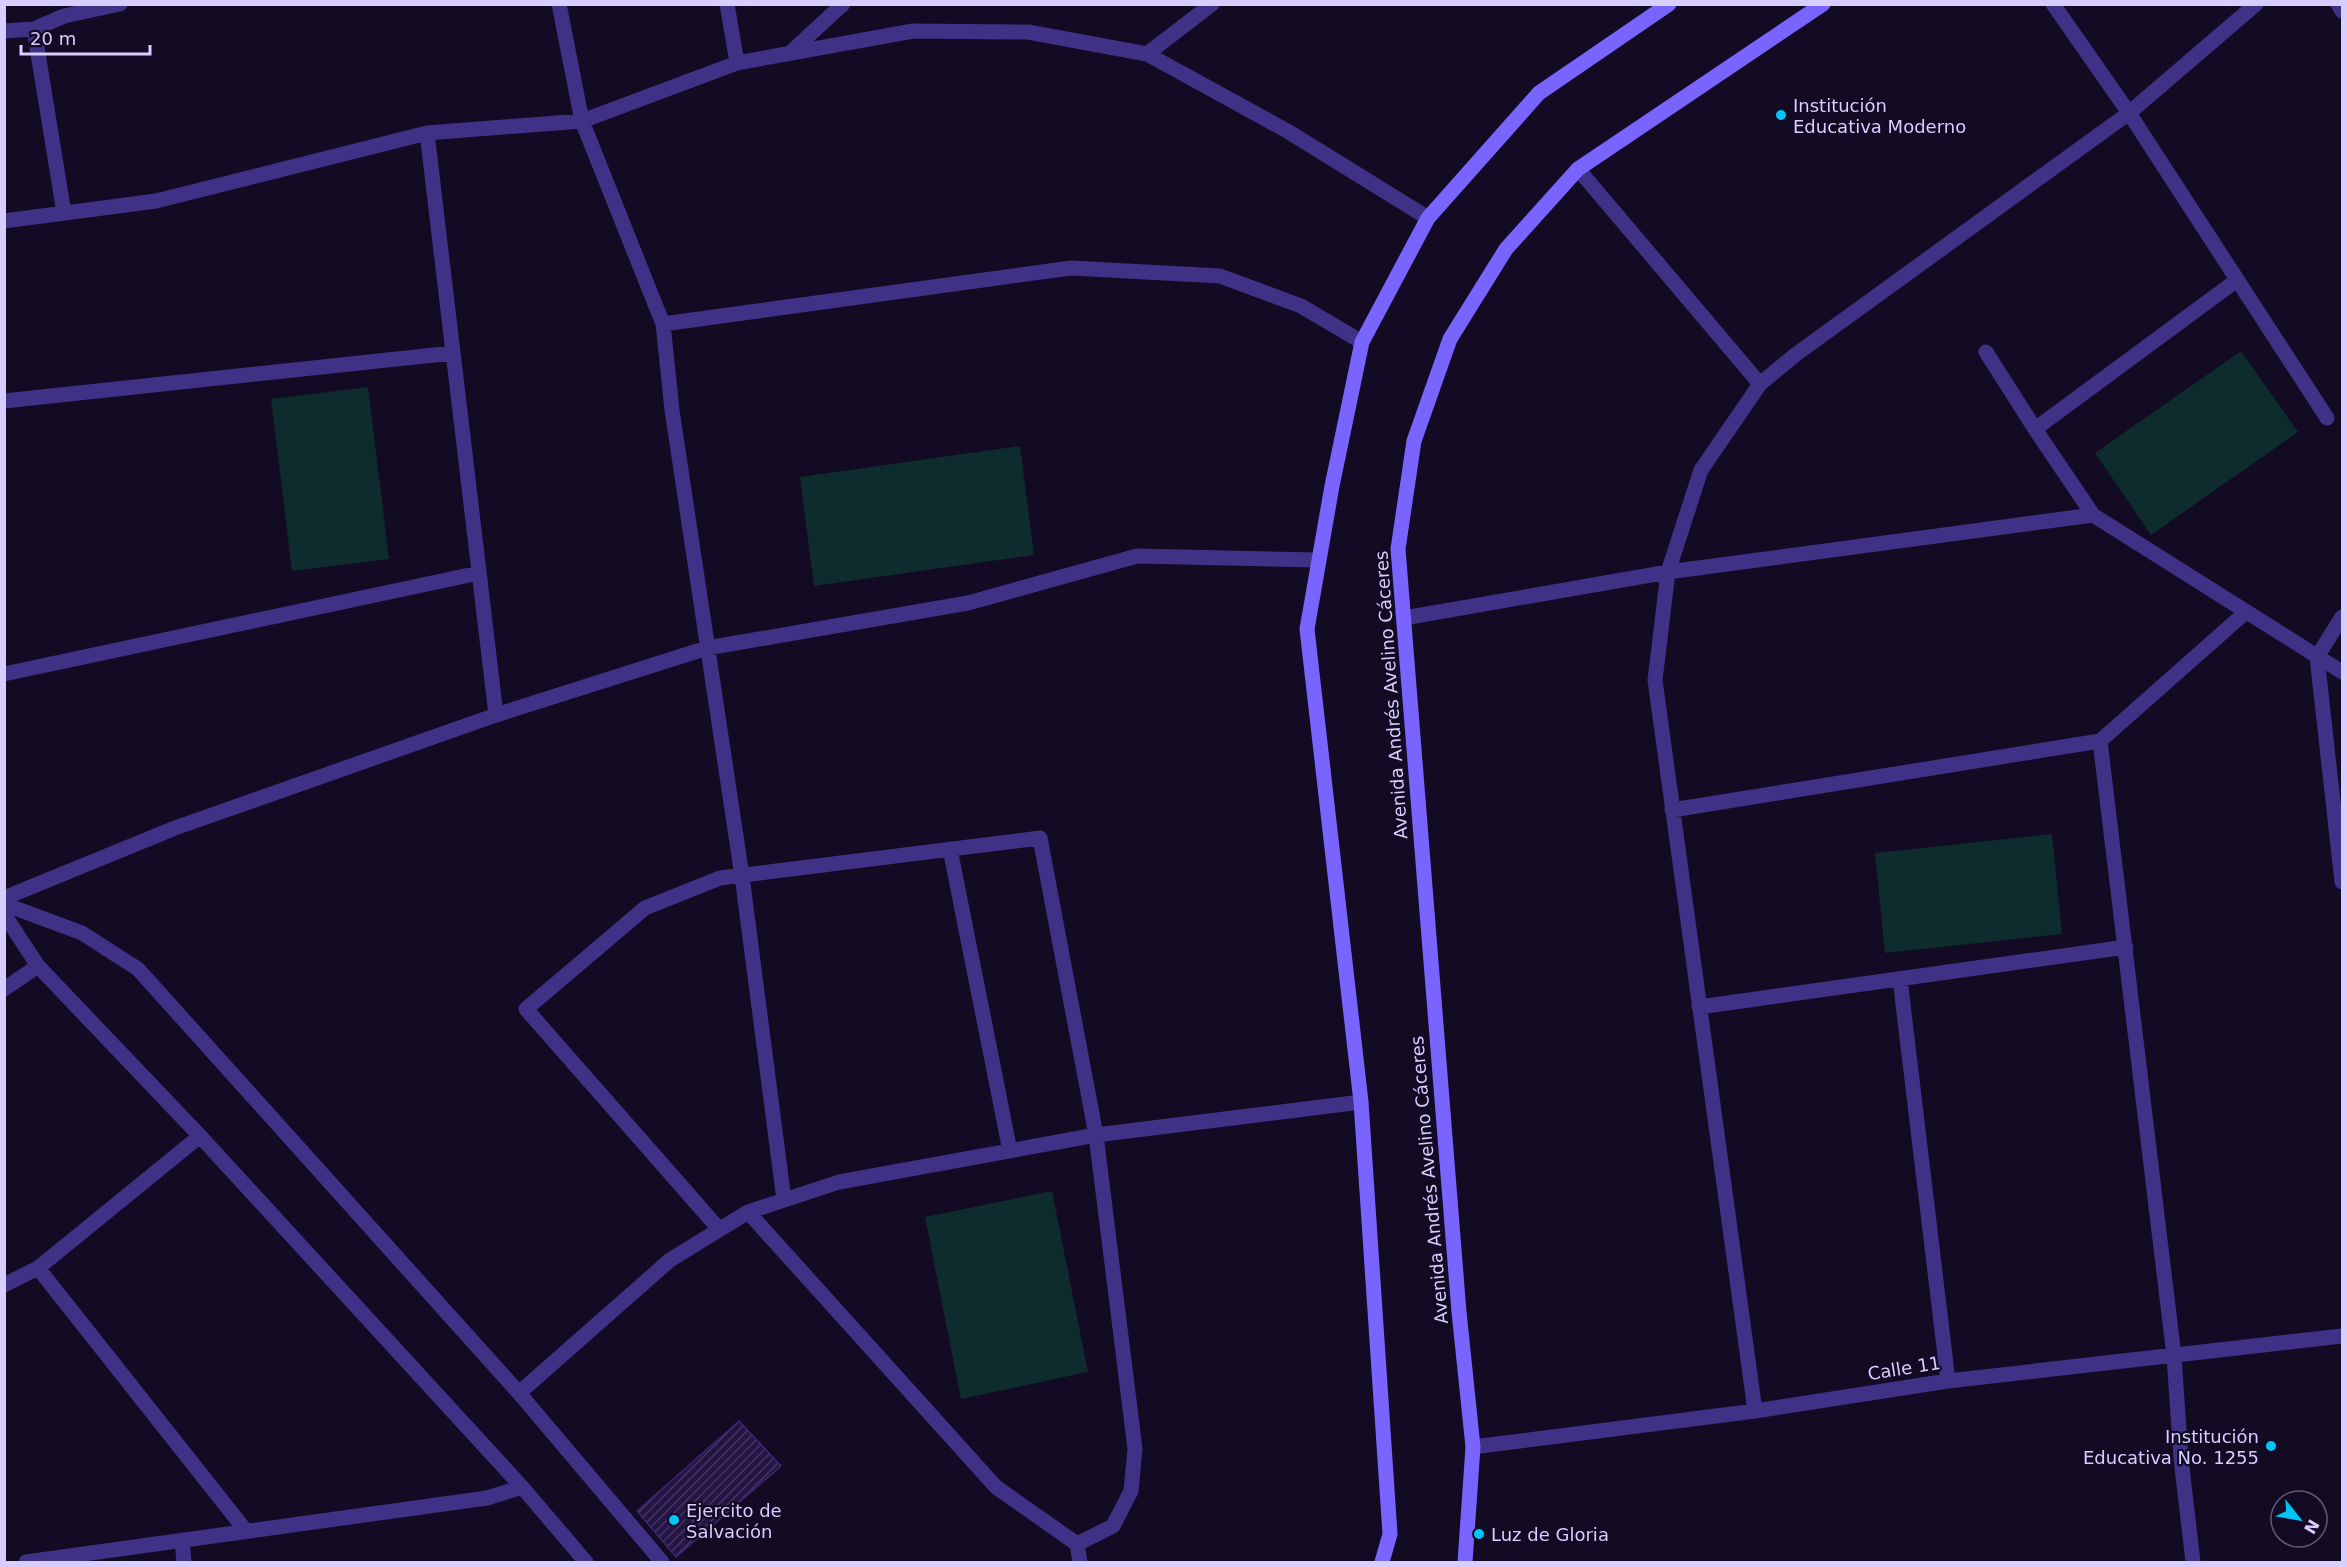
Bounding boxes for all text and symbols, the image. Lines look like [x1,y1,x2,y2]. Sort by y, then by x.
scale bar [21,18,150,56]
text: 20 m [30,28,76,49]
place label: Institución Educativa Moderno [1793,95,1966,137]
marker: Institución Educativa Moderno [1774,108,1788,122]
street label: Avenida Andrés Avelino Cáceres [1370,550,1412,840]
street label: Avenida Andrés Avelino Cáceres [1406,1035,1452,1325]
street label: Calle 11 [1866,1352,1942,1384]
place label: Institución Educativa No. 1255 [2083,1426,2259,1468]
marker: Institución Educativa No. 1255 [2264,1439,2278,1453]
north arrow [2269,1489,2329,1549]
place label: Ejercito de Salvación [686,1500,782,1542]
marker: Ejercito de Salvación [667,1513,681,1527]
text: N [2300,1516,2323,1537]
place label: Luz de Gloria [1491,1524,1609,1545]
marker: Luz de Gloria [1472,1527,1486,1541]

